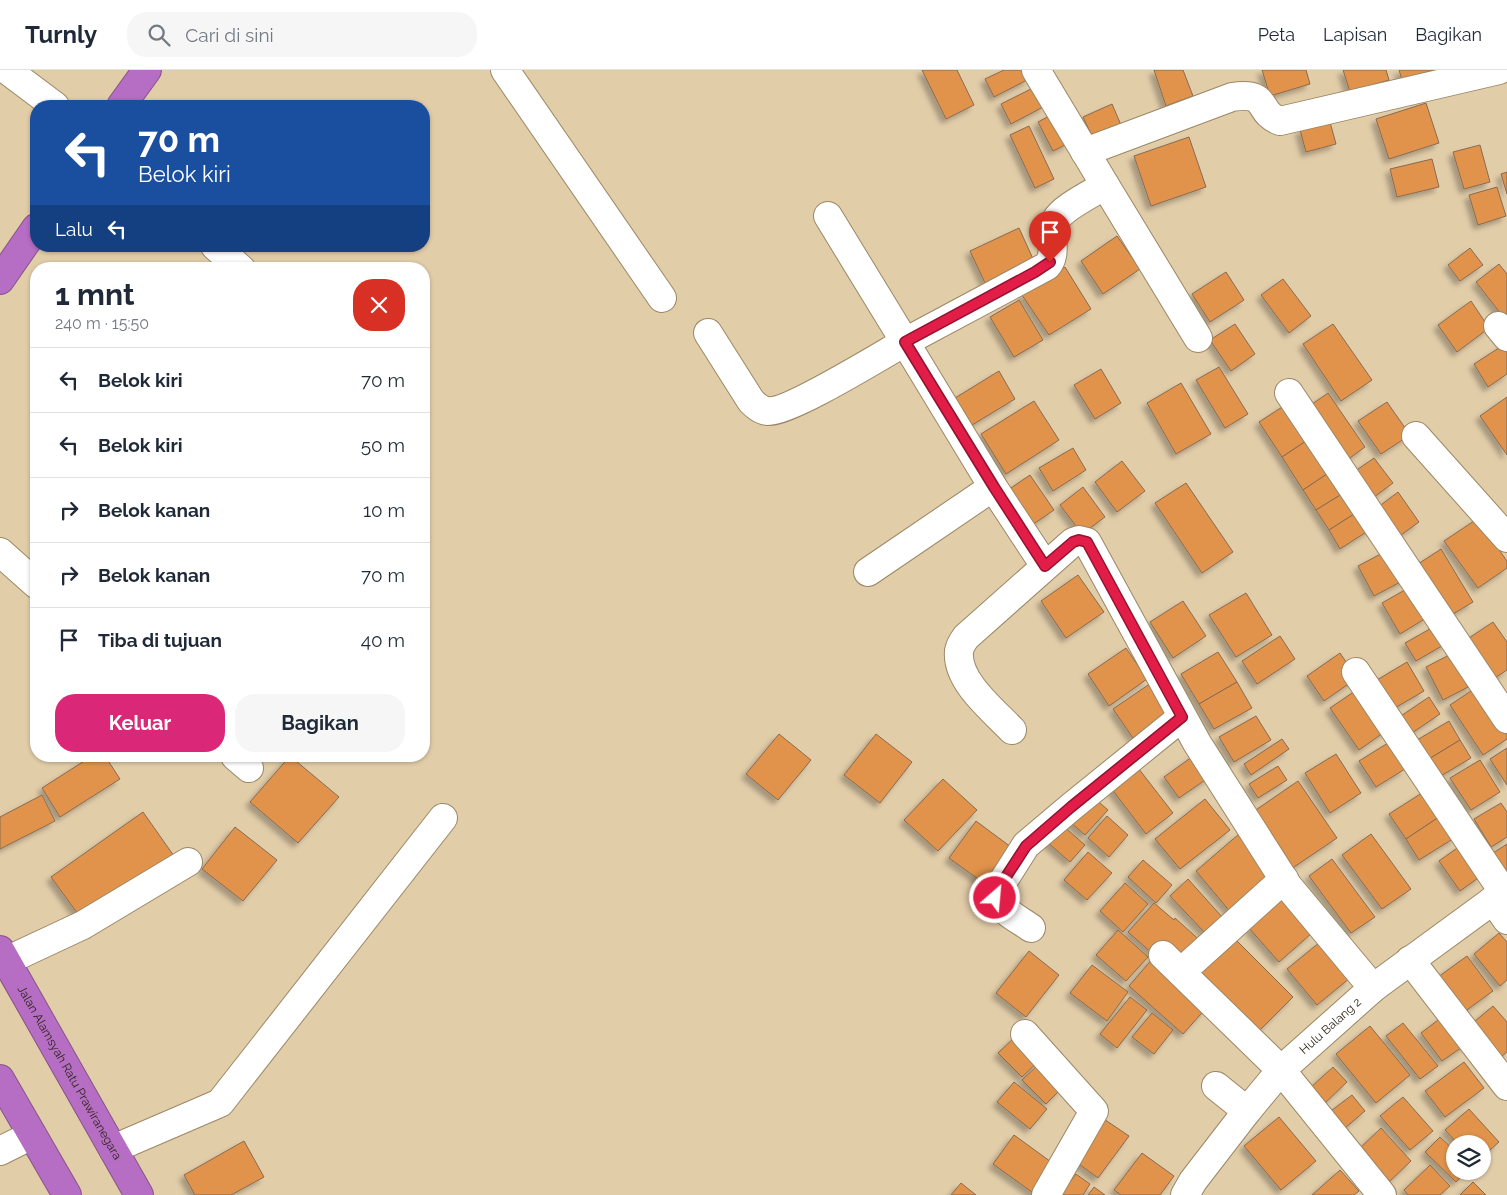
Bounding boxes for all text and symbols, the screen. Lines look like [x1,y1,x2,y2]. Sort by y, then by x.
search box [127,12,477,57]
text: Turnly [25,20,97,49]
icon: search [145,21,173,49]
text: Cari di sini [185,24,274,46]
text: Peta [1258,24,1295,45]
text: Lapisan [1323,24,1387,45]
text: Bagikan [1415,24,1482,45]
text: 70 m [138,119,220,160]
icon: left [55,120,120,185]
text: Belok kiri [138,161,231,187]
pin [1029,211,1071,262]
icon: left [103,215,131,243]
text: Lalu [55,218,93,240]
icon: arrive [1036,218,1064,246]
text: 1 mnt [55,277,135,312]
button: close [353,279,405,331]
text: 240 m · 15:50 [55,314,149,333]
icon: left [55,366,83,394]
text: Belok kiri [98,369,183,391]
text: 70 m [361,369,405,391]
icon: left [55,431,83,459]
text: Belok kiri [98,434,183,456]
text: 50 m [361,434,405,456]
icon: right [55,496,83,524]
text: Belok kanan [98,499,210,521]
text: 10 m [363,499,405,521]
icon: right [55,561,83,589]
text: Belok kanan [98,564,210,586]
text: 70 m [361,564,405,586]
icon: arrive [55,626,83,654]
text: Tiba di tujuan [98,629,222,651]
text: 40 m [361,629,405,651]
button: Keluar [55,694,225,752]
button: Bagikan [235,694,405,752]
position arrow [968,871,1020,923]
street label: Jalan Alamsyah Ratu Prawiranegara [15,983,124,1162]
street label: Hulu Balang 2 [1297,995,1364,1057]
map controls [1446,1135,1491,1180]
button: layers [1446,1135,1491,1180]

